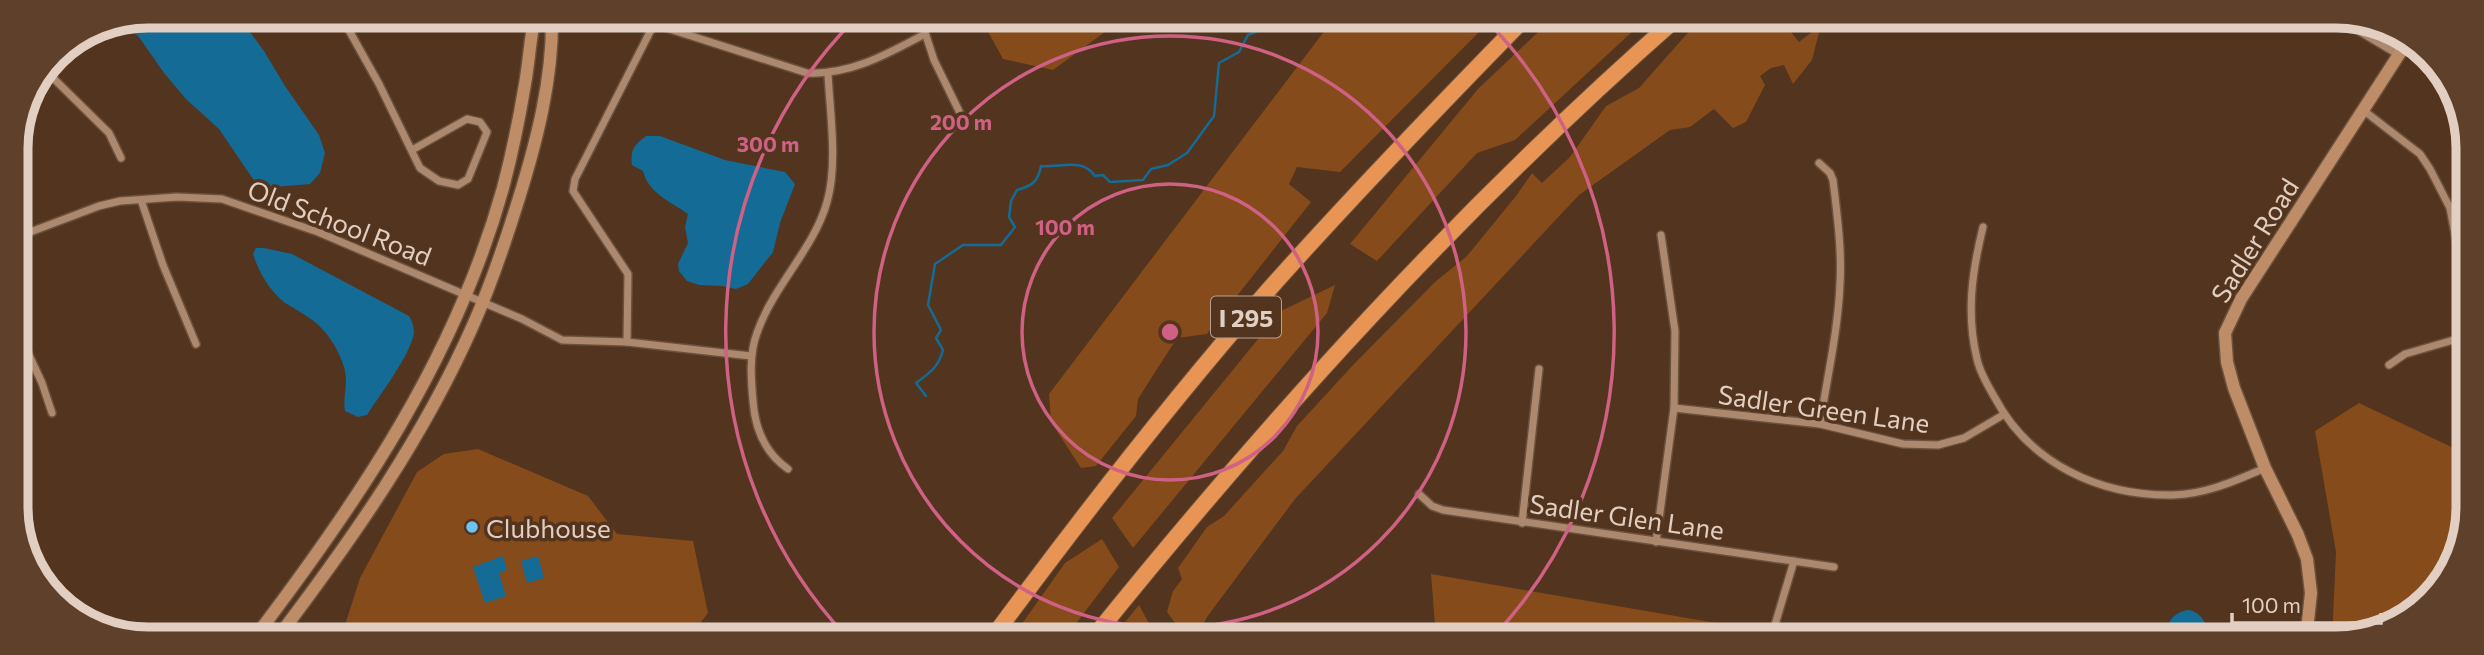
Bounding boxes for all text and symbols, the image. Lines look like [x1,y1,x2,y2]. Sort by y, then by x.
text: 200 m [930,109,992,134]
text: 300 m [737,131,799,156]
street label: Sadler Road [2204,172,2304,308]
street label: Old School Road [244,173,436,271]
text: 100 m [1035,214,1095,239]
road number: I 295 [1211,296,1281,338]
centre of rings [1158,320,1182,344]
street label: Sadler Green Lane [1716,378,1932,438]
street label: Sadler Glen Lane [1528,487,1726,545]
place label: Clubhouse [486,512,611,543]
marker: Clubhouse [464,519,480,535]
scale bar [2232,582,2381,626]
text: 100 m [2242,592,2301,617]

